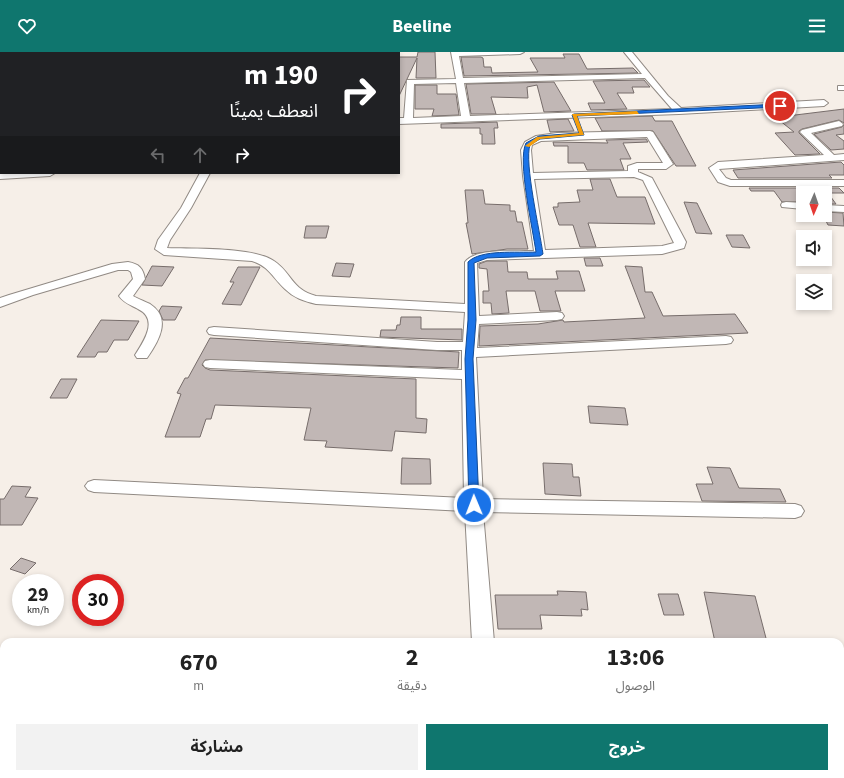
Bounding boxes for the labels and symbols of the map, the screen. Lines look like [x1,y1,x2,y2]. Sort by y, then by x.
pin [763,89,797,123]
north arrow [796,186,832,222]
position arrow [453,484,495,526]
speed limit sign: 30 [72,574,124,626]

